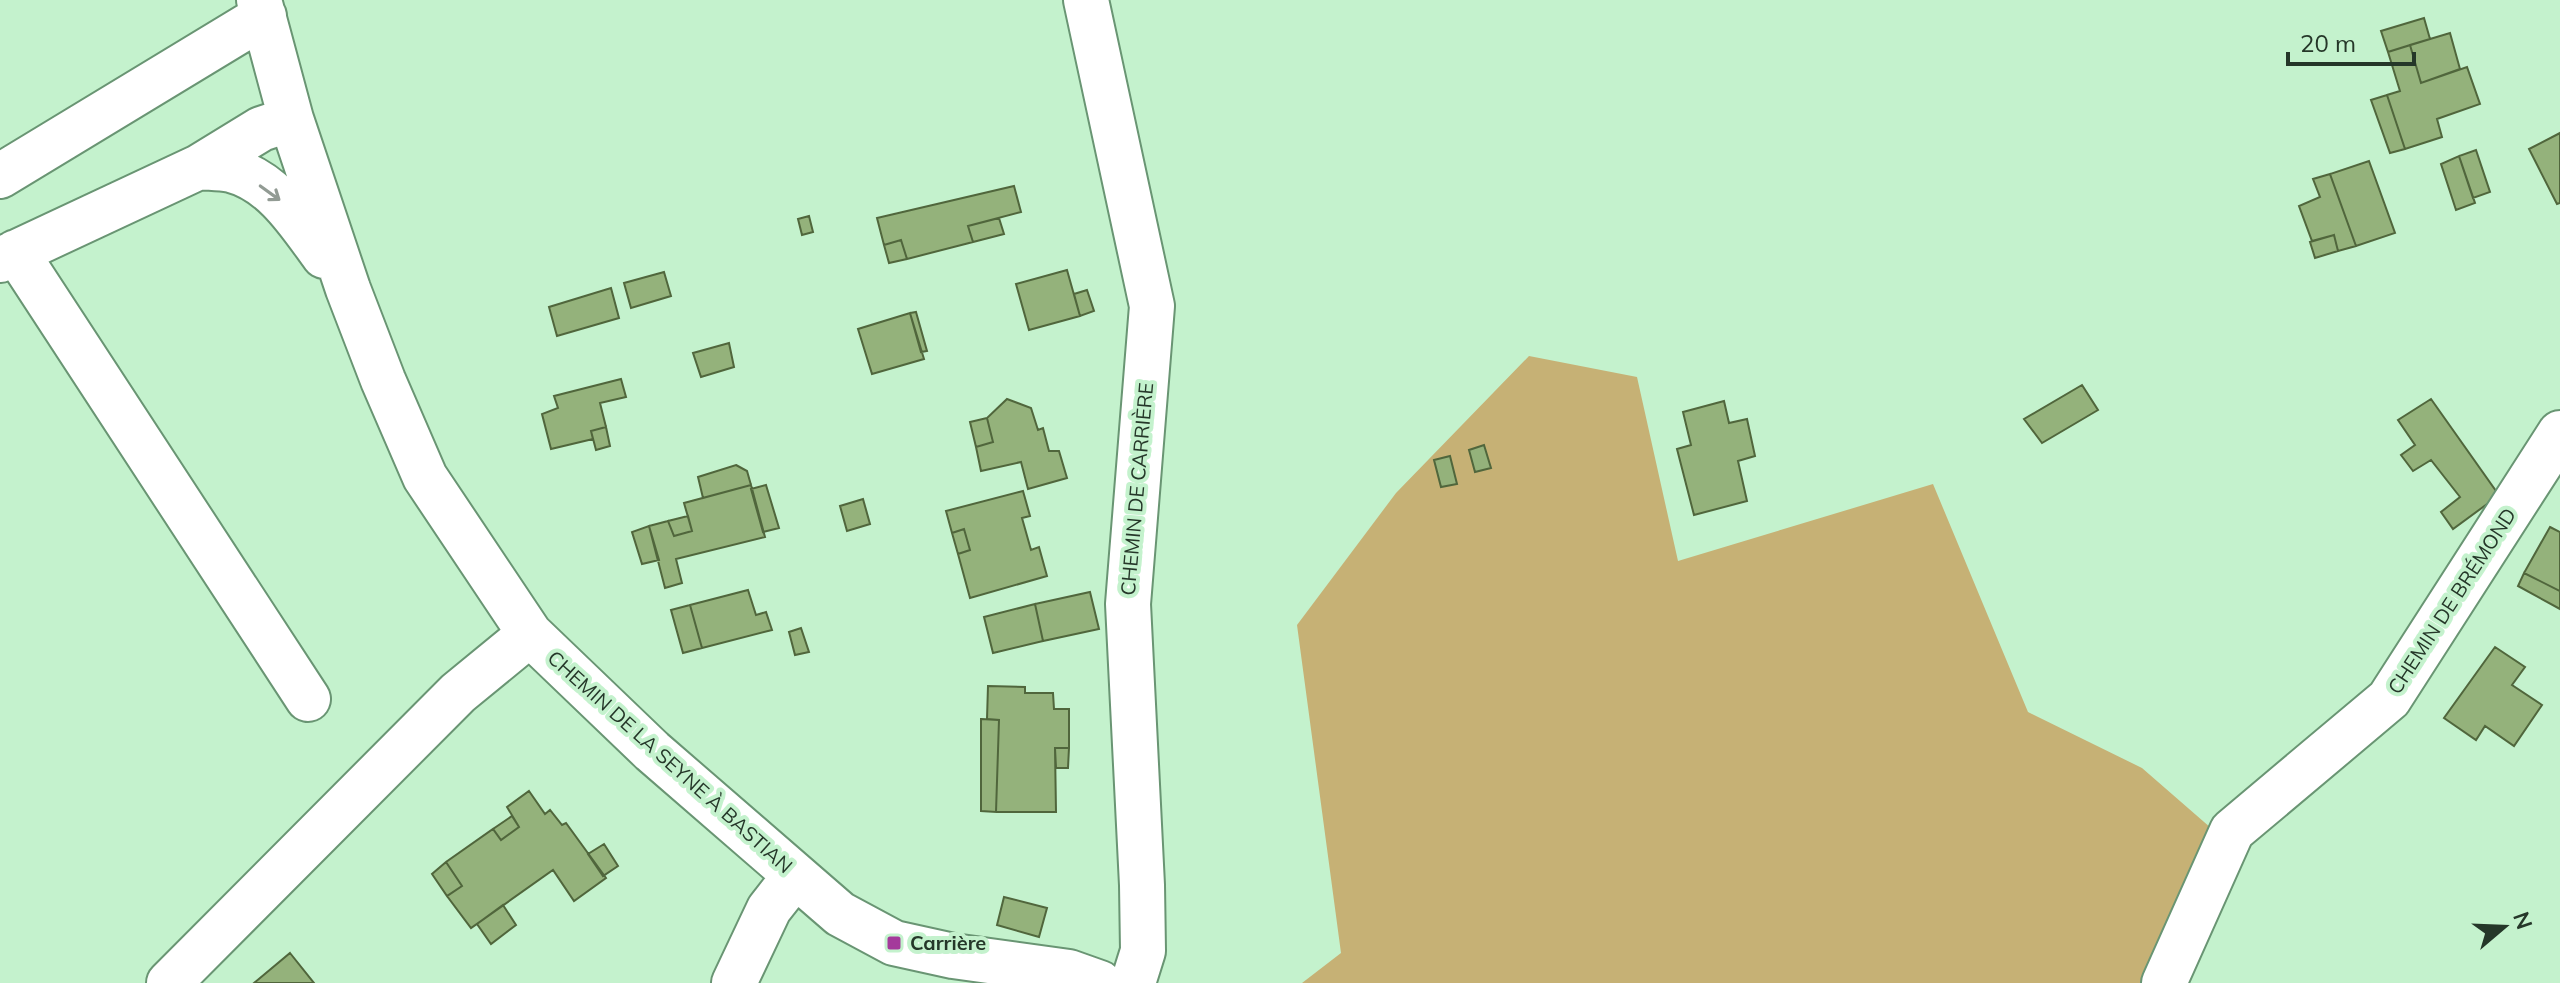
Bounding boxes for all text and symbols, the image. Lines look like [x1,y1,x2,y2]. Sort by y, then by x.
scale bar [2288,16,2414,66]
text: 20 m [2300,28,2356,58]
one-way arrow [259,184,280,201]
street label: CHEMIN DE CARRIÈRE [1115,382,1158,596]
street label: CHEMIN DE BRÉMOND [2382,503,2521,698]
street label: CHEMIN DE LA SEYNE À BASTIAN [543,645,798,878]
north arrow [2464,887,2544,967]
text: N [2507,908,2539,933]
place label: Carrière [910,930,986,955]
marker: Carrière [885,934,903,952]

